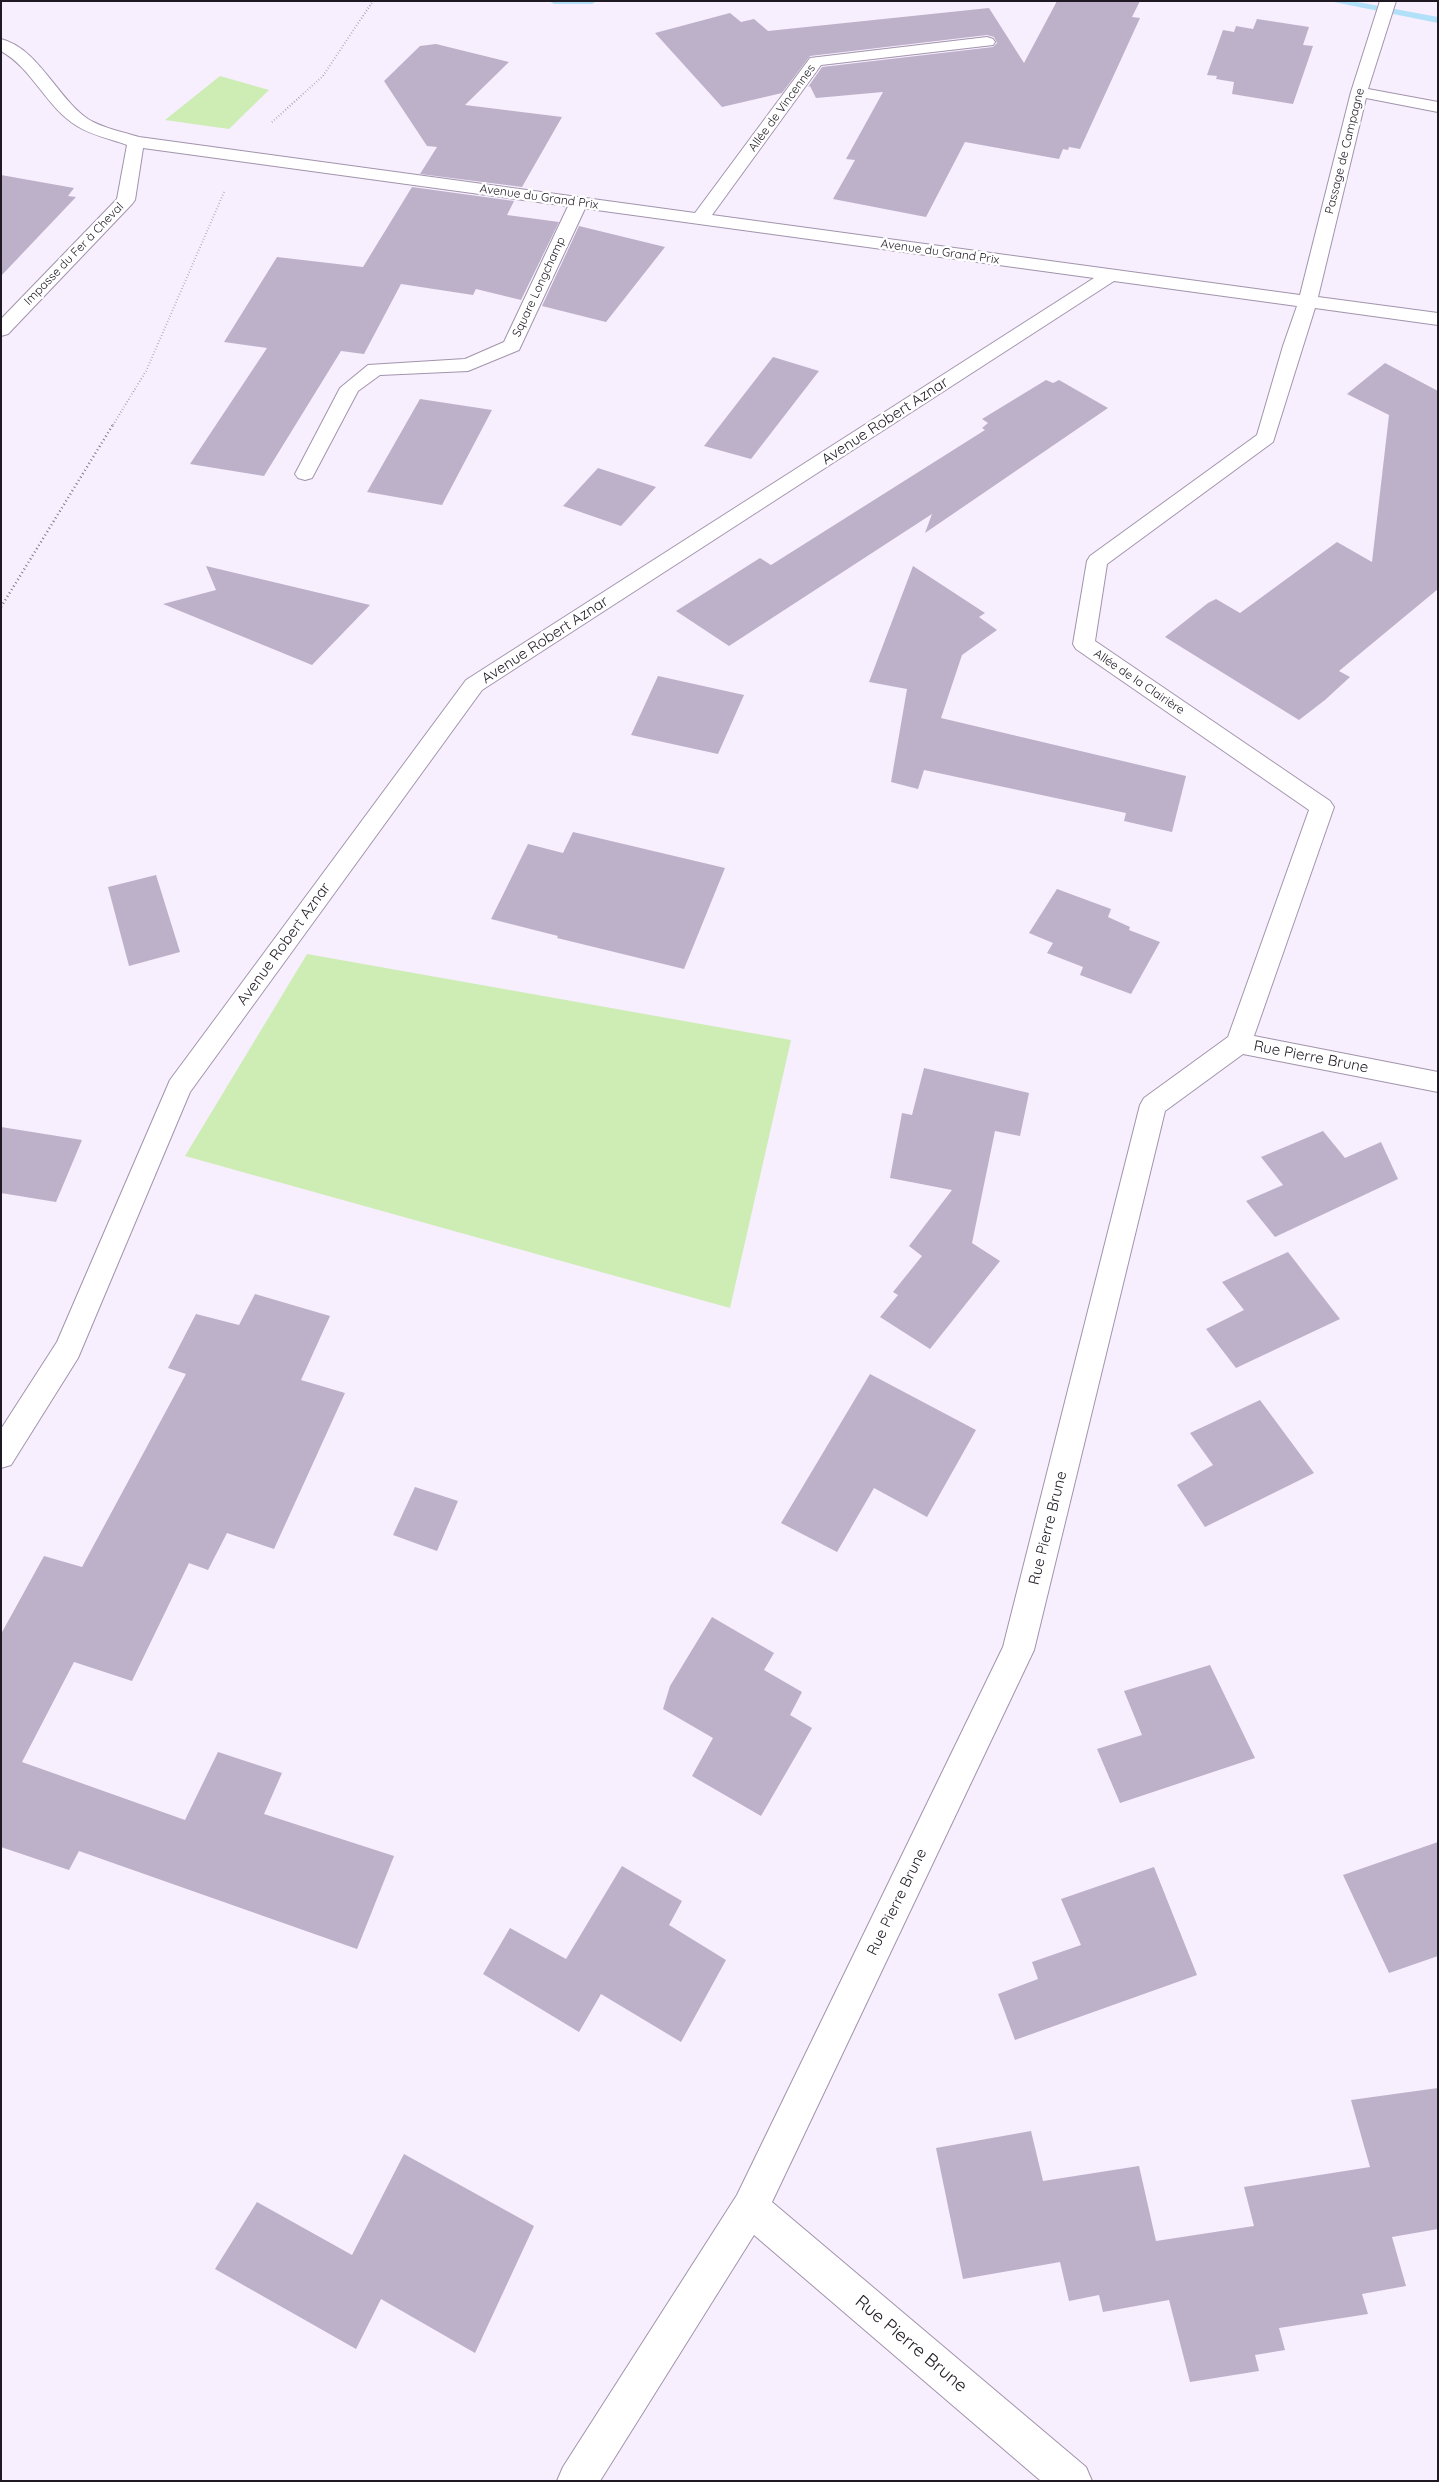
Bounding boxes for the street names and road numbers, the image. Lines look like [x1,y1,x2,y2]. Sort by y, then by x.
street label: Allée de Vincennes [746,62,818,154]
street label: Passage de Campagne [1322,86,1368,216]
street label: Avenue du Grand Prix [479,182,599,212]
street label: Impasse du Fer à Cheval [21,200,127,308]
street label: Square Longchamp [509,235,569,339]
street label: Avenue du Grand Prix [880,237,1000,267]
street label: Avenue Robert Aznar [818,373,952,469]
street label: Avenue Robert Aznar [478,592,612,688]
street label: Allée de la Clairière [1091,646,1187,718]
street label: Avenue Robert Aznar [233,879,335,1009]
street label: Rue Pierre Brune [1252,1037,1370,1077]
street label: Rue Pierre Brune [1025,1469,1071,1587]
street label: Rue Pierre Brune [863,1846,931,1958]
street label: Rue Pierre Brune [850,2291,972,2397]

